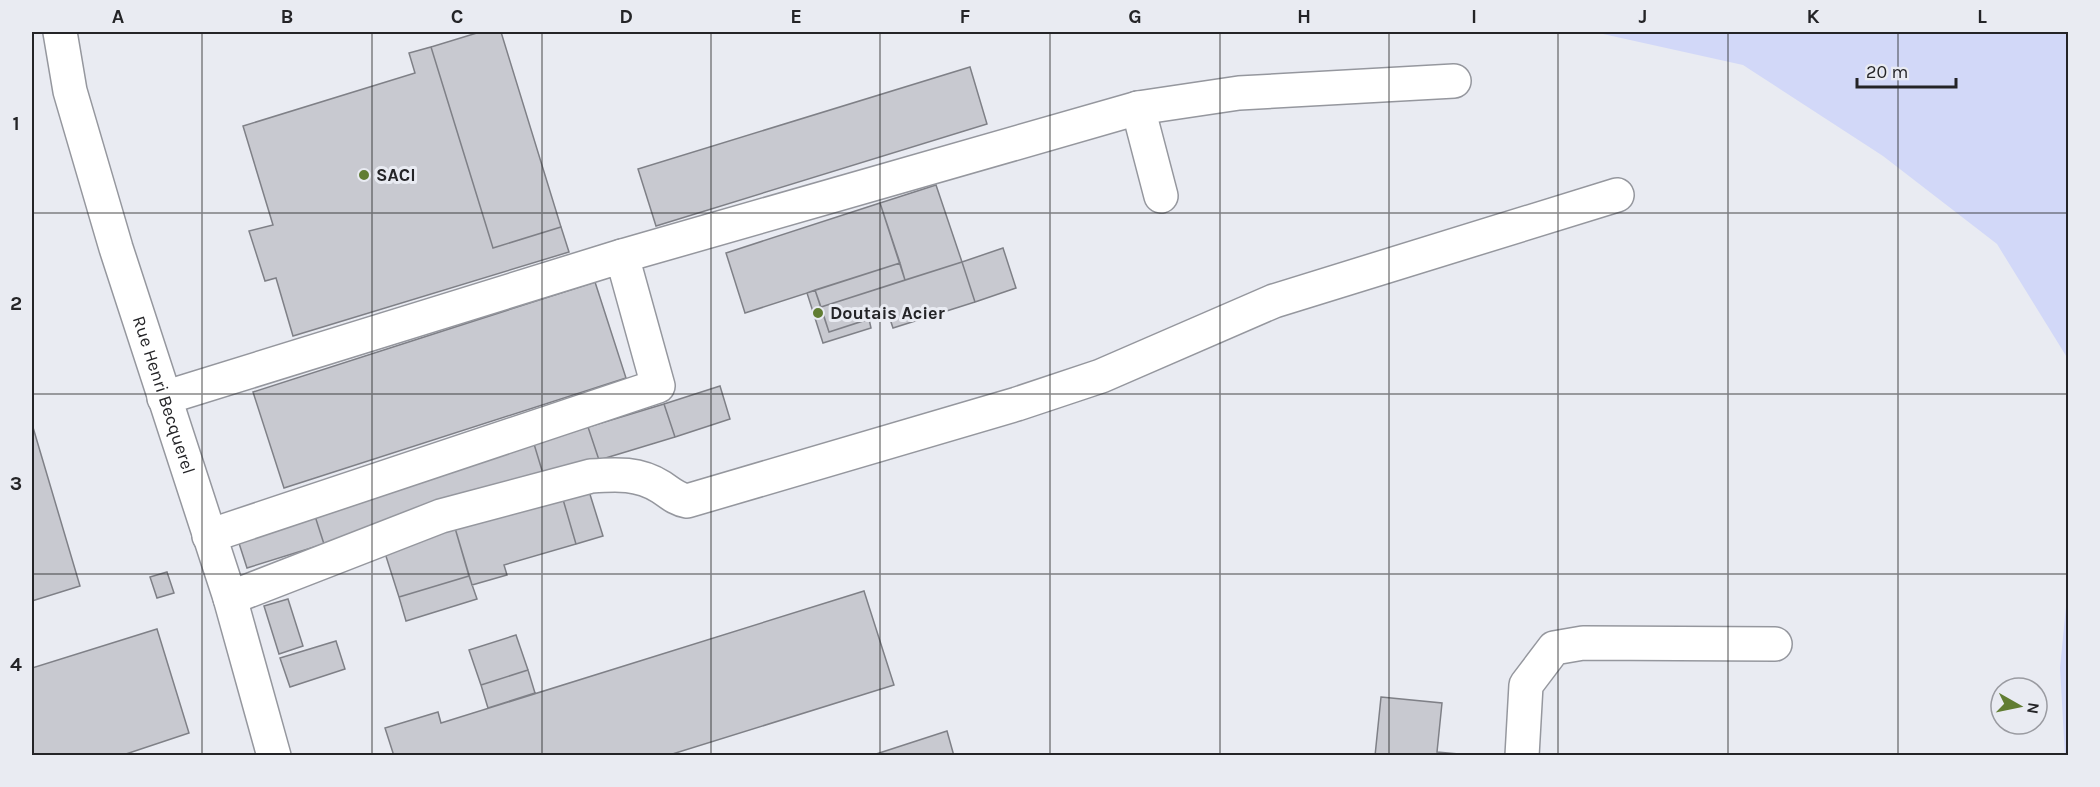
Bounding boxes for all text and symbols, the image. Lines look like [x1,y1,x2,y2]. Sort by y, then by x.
text: A [112,5,125,28]
text: B [281,5,293,28]
text: C [451,5,463,28]
text: D [619,5,633,28]
text: E [790,5,802,28]
text: F [960,5,971,28]
text: G [1128,5,1142,28]
text: H [1297,5,1311,28]
text: I [1471,5,1477,28]
text: J [1639,5,1647,28]
text: K [1806,5,1820,28]
text: L [1977,5,1987,28]
scale bar [1857,51,1956,89]
text: 20 m [1866,61,1908,83]
text: 1 [12,112,20,135]
place label: SACI [376,164,416,186]
marker: SACI [357,168,371,182]
text: 2 [10,292,22,315]
place label: Doutais Acier [830,302,945,324]
marker: Doutais Acier [811,306,825,320]
street label: Rue Henri Becquerel [128,313,200,477]
text: 3 [10,472,22,495]
text: 4 [10,653,22,676]
north arrow [1989,676,2049,736]
text: N [2023,701,2044,715]

